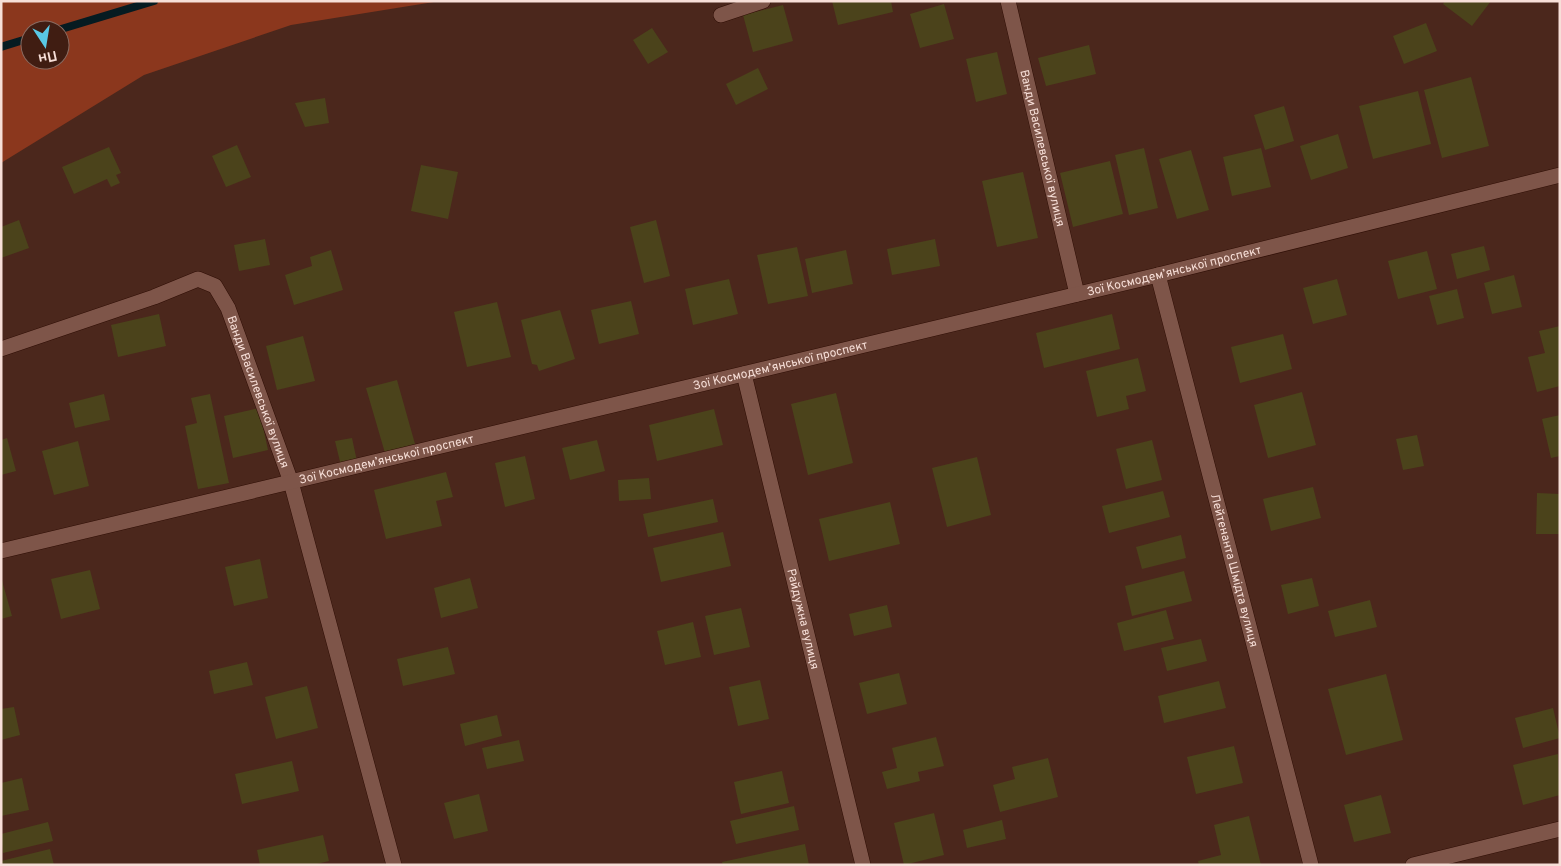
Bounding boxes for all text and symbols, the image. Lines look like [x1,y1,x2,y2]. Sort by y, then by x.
north arrow [20,20,70,70]
text: Пн [36,46,58,67]
street label: Ванди Василевської вулиця [1015,68,1068,228]
street label: Зої Космодем’янської проспект [1085,242,1264,301]
street label: Ванди Василевської вулиця [222,314,292,470]
street label: Зої Космодем’янської проспект [691,337,870,395]
street label: Зої Космодем’янської проспект [298,431,476,489]
street label: Лейтенанта Шмідта вулиця [1206,492,1261,649]
street label: Райдужна вулиця [782,567,822,671]

